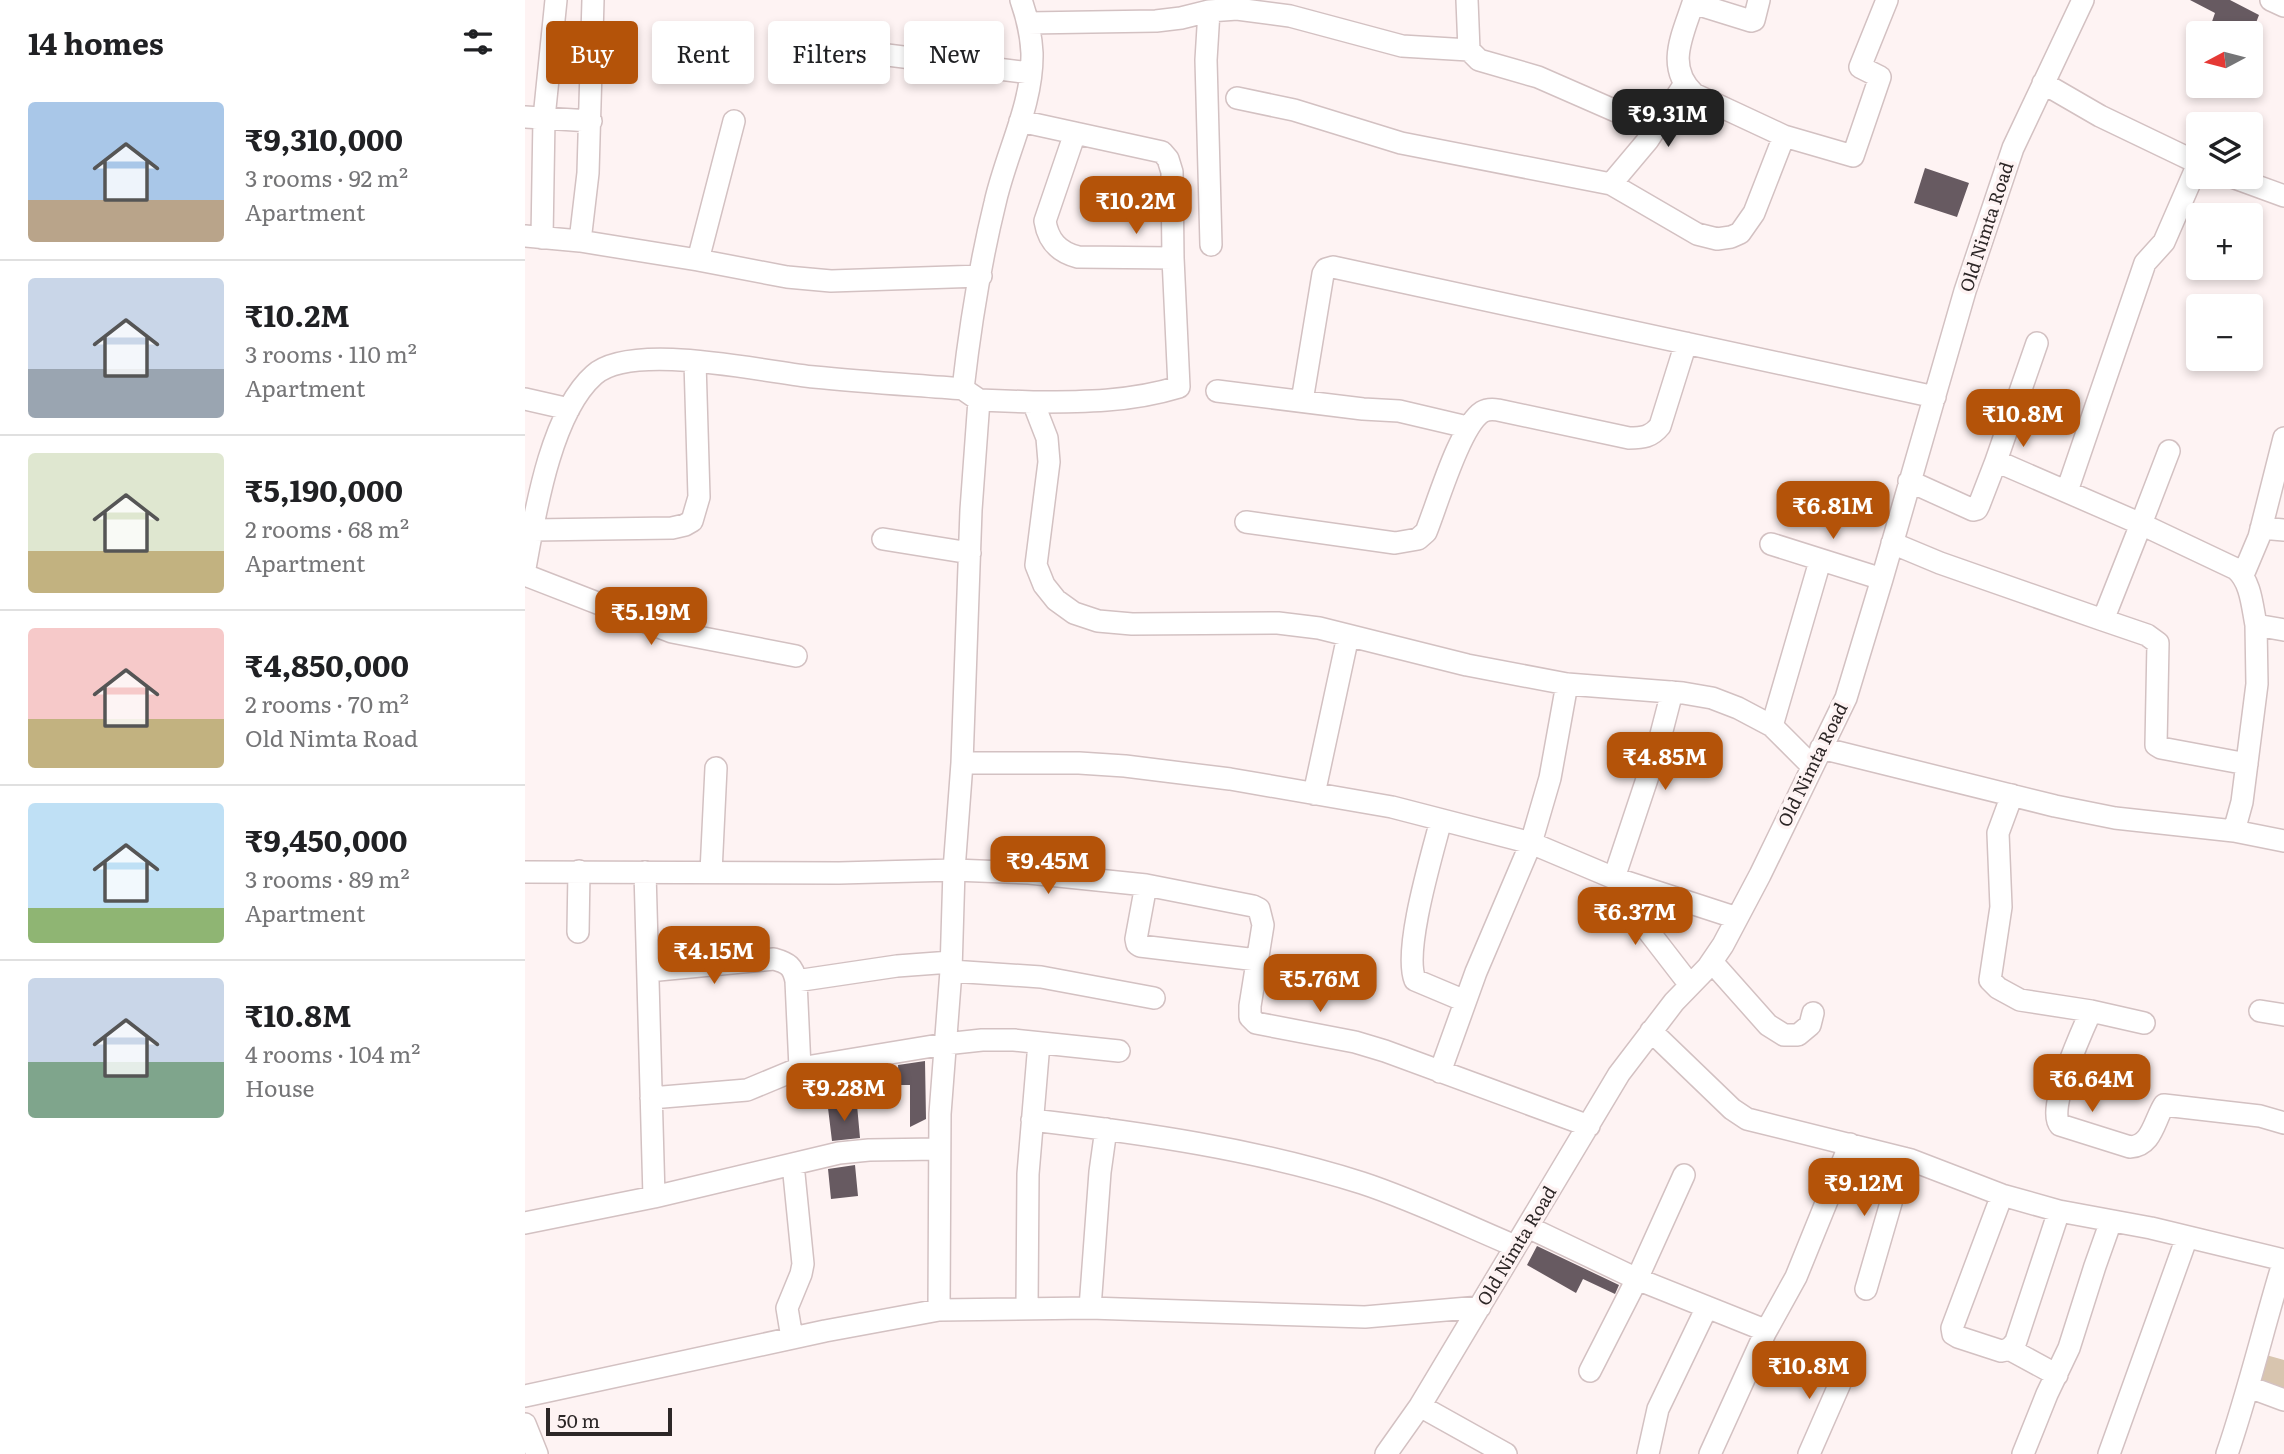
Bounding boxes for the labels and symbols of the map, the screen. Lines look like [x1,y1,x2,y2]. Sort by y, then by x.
north arrow [2186,21,2263,98]
pin: ₹9.31M [1611,90,1725,149]
street label: Old Nimta Road [1952,158,2019,295]
pin: ₹10.2M [1079,176,1193,236]
pin: ₹10.8M [1966,390,2080,449]
pin: ₹6.81M [1776,482,1890,541]
pin: ₹5.19M [594,588,708,647]
street label: Old Nimta Road [1770,698,1853,831]
pin: ₹4.85M [1608,732,1722,792]
pin: ₹9.45M [991,836,1105,896]
pin: ₹6.37M [1578,888,1692,947]
pin: ₹4.15M [657,926,771,986]
pin: ₹5.76M [1263,954,1377,1014]
pin: ₹6.64M [2035,1054,2149,1114]
pin: ₹9.28M [787,1064,901,1123]
pin: ₹9.12M [1807,1158,1921,1218]
street label: Old Nimta Road [1469,1180,1562,1310]
pin: ₹10.8M [1752,1342,1866,1401]
scale bar [546,1405,672,1437]

